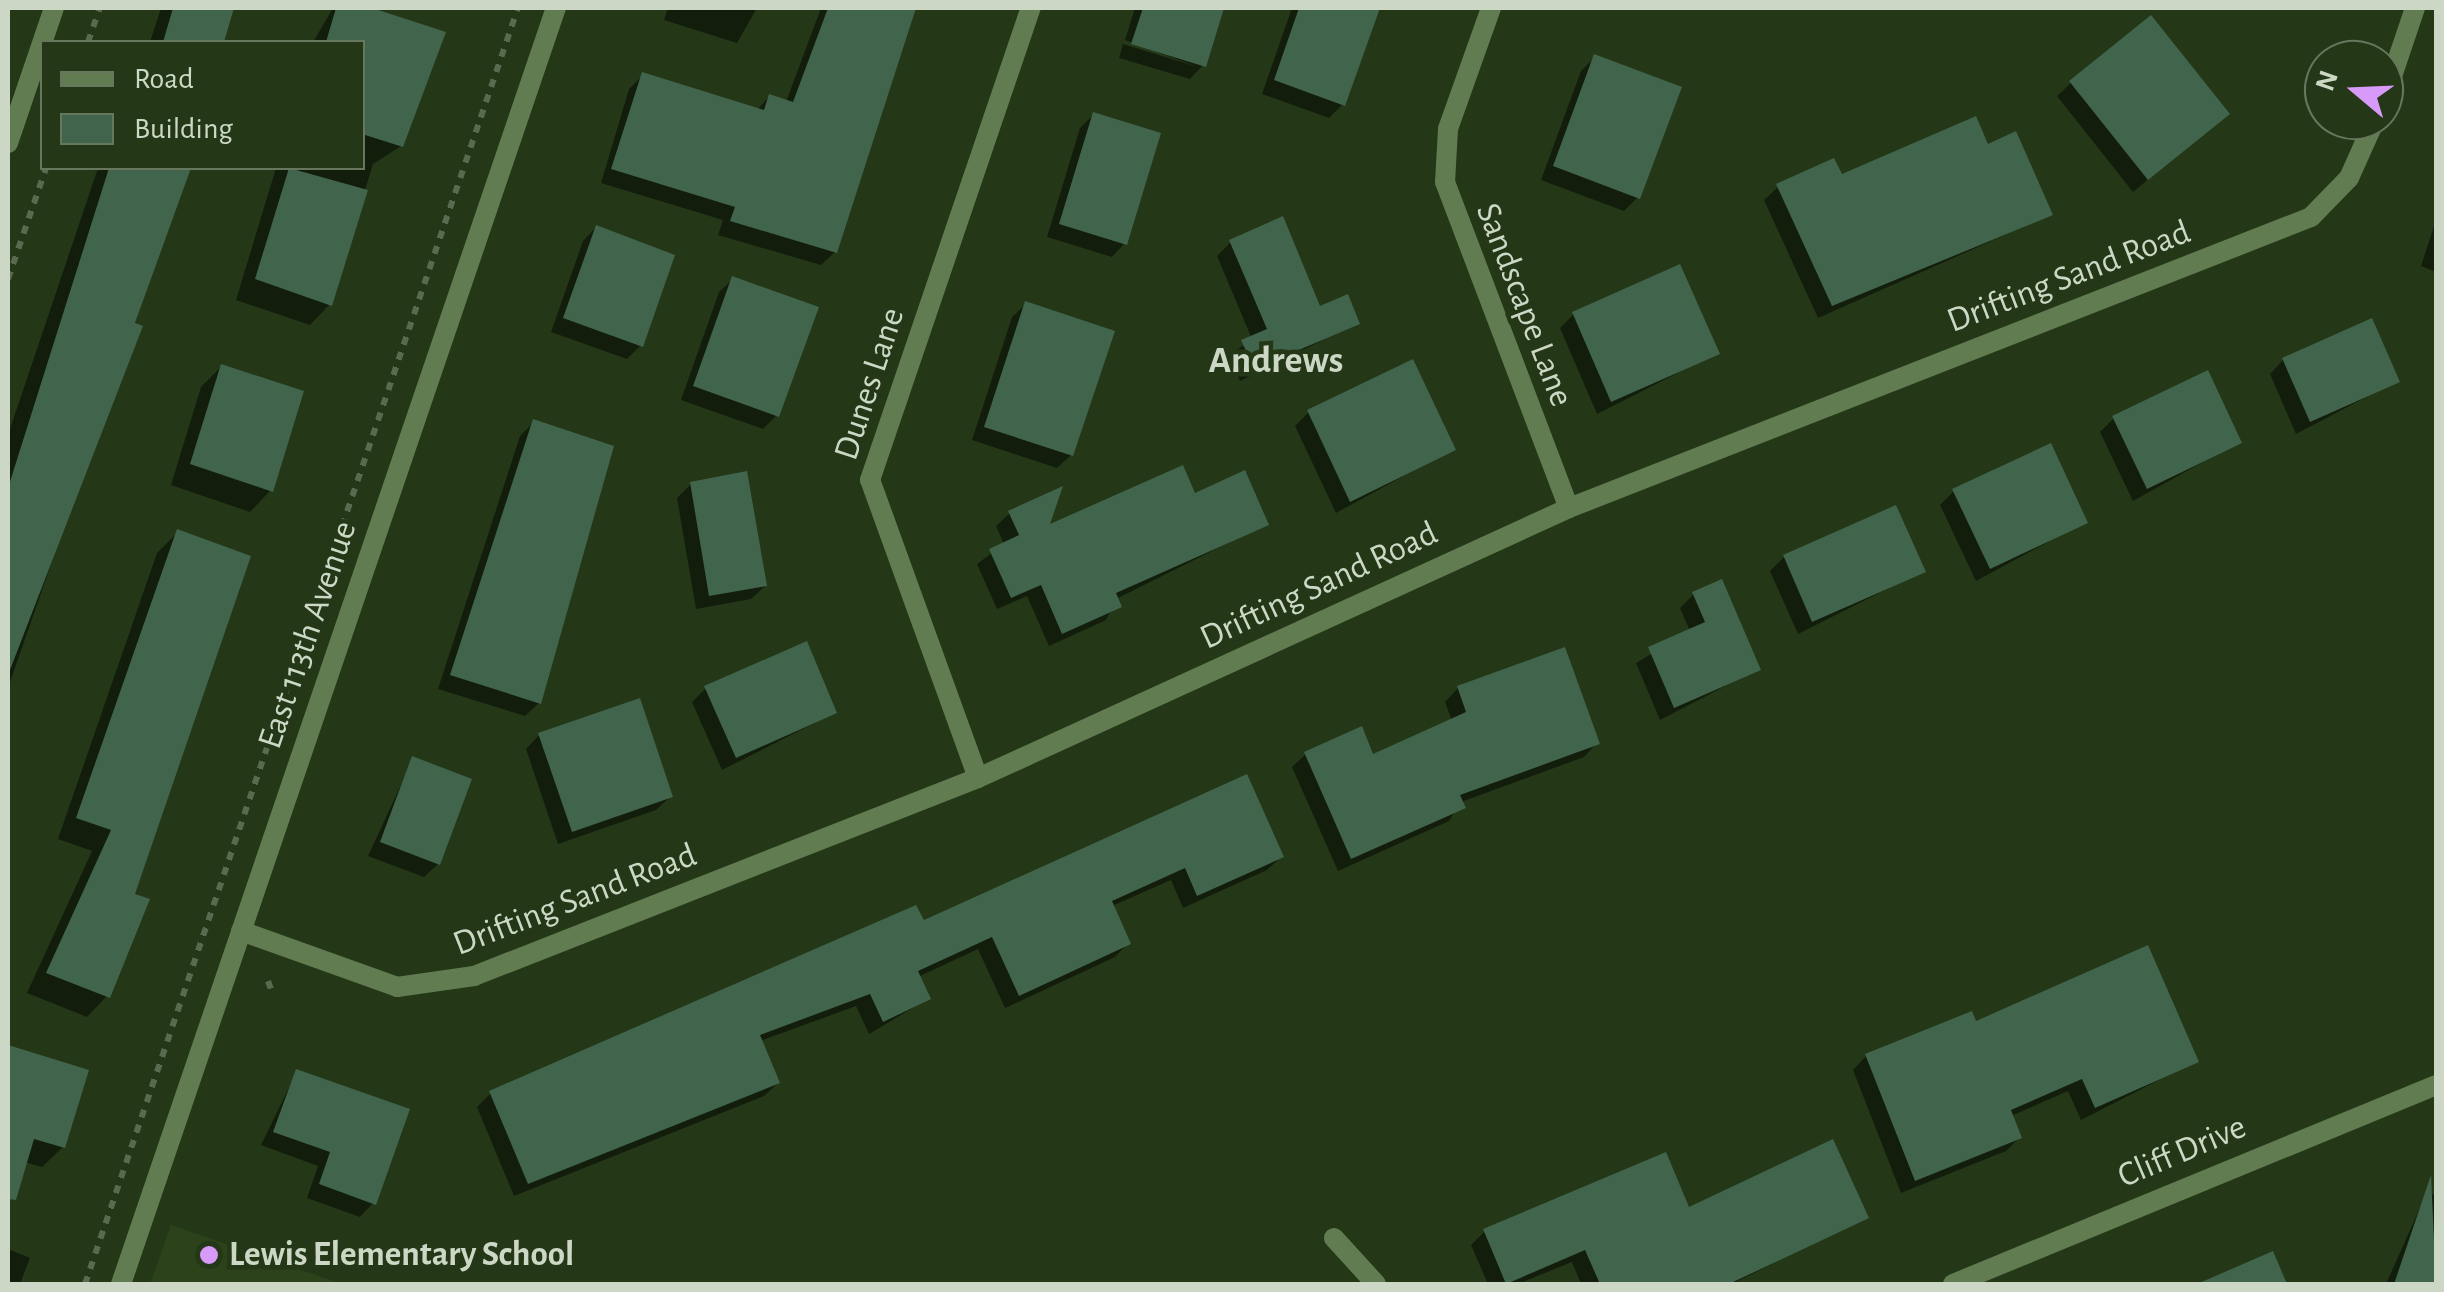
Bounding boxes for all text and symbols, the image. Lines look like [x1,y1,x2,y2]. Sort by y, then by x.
legend [40,40,365,170]
north arrow [2304,40,2404,140]
text: Road [134,64,194,94]
text: N [2311,67,2344,95]
text: Building [134,114,233,144]
street label: Sandscape Lane [1466,197,1582,413]
street label: Drifting Sand Road [1942,211,2196,343]
street label: Dunes Lane [826,303,914,465]
district label: Andrews [1209,339,1343,385]
street label: Drifting Sand Road [1194,513,1444,659]
street label: East 113th Avenue [249,516,367,754]
street label: Drifting Sand Road [448,834,702,966]
street label: Cliff Drive [2112,1106,2252,1198]
place label: Lewis Elementary School [229,1234,574,1276]
marker: Lewis Elementary School [198,1244,220,1266]

